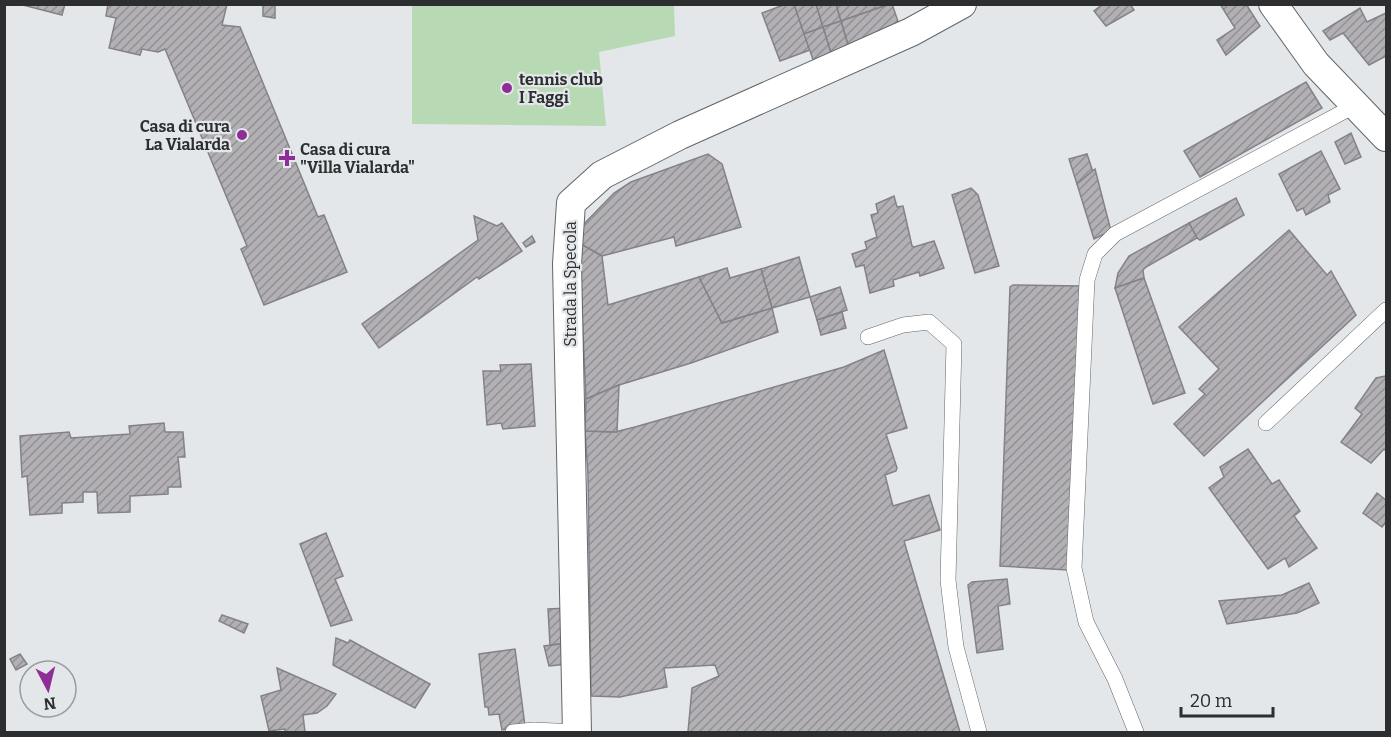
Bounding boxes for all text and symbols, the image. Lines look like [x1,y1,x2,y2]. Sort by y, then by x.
place label: tennis club I Faggi [519,70,603,107]
marker: tennis club I Faggi [500,81,514,95]
place label: Casa di cura La Vialarda [140,117,230,154]
marker: Casa di cura La Vialarda [235,128,249,142]
place label: Casa di cura "Villa Vialarda" [300,140,415,177]
marker: Casa di cura "Villa Vialarda" [278,149,296,167]
street label: Strada la Specola [561,221,580,347]
north arrow [18,659,78,719]
scale bar [1181,680,1272,718]
text: 20 m [1190,690,1232,712]
text: N [42,693,57,714]

